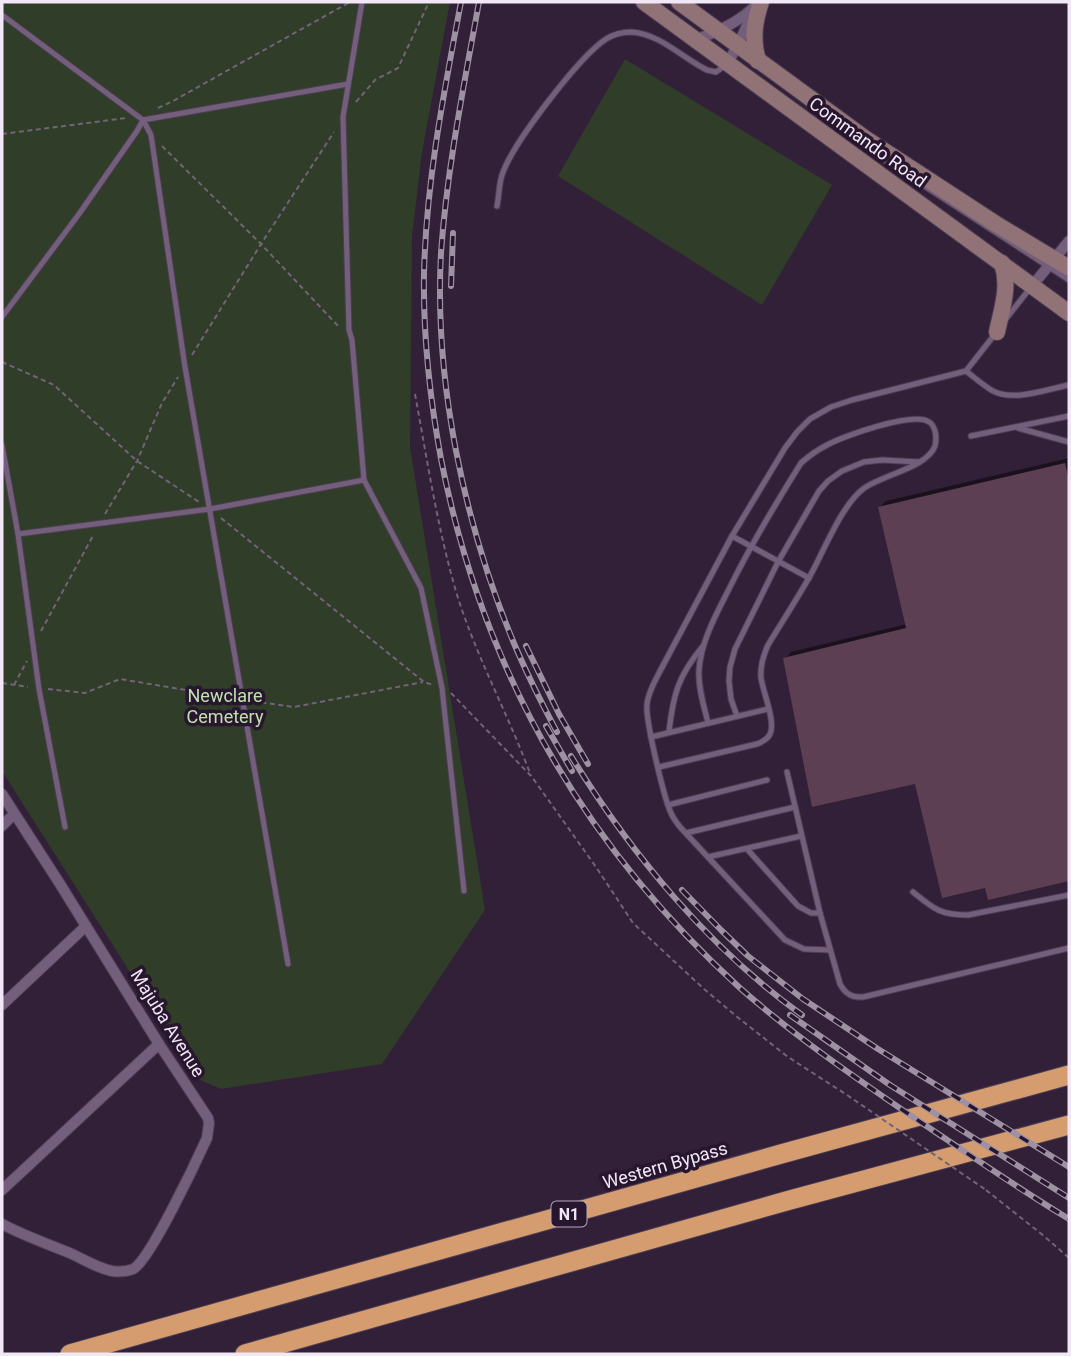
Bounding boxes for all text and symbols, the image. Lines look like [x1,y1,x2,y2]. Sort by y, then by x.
street label: Commando Road [805,93,931,191]
park label: Newclare Cemetery [187,685,264,727]
street label: Majuba Avenue [127,965,209,1081]
street label: Western Bypass [600,1137,730,1193]
road number: N1 [552,1202,586,1226]

